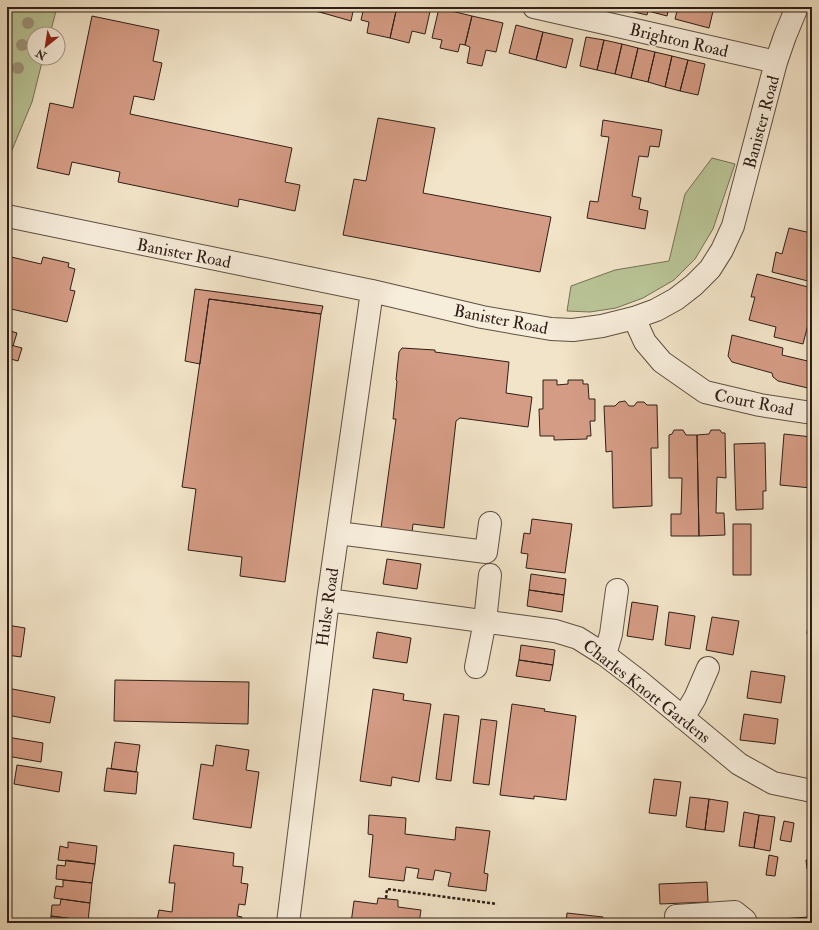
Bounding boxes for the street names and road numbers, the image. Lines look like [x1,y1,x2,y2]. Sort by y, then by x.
street label: Brighton Road [628,19,731,62]
street label: Banister Road [739,73,784,171]
street label: Banister Road [135,234,233,273]
street label: Banister Road [452,300,550,339]
street label: Court Road [712,385,796,421]
street label: Hulse Road [312,566,343,648]
street label: Charles Knott Gardens [579,635,715,748]

